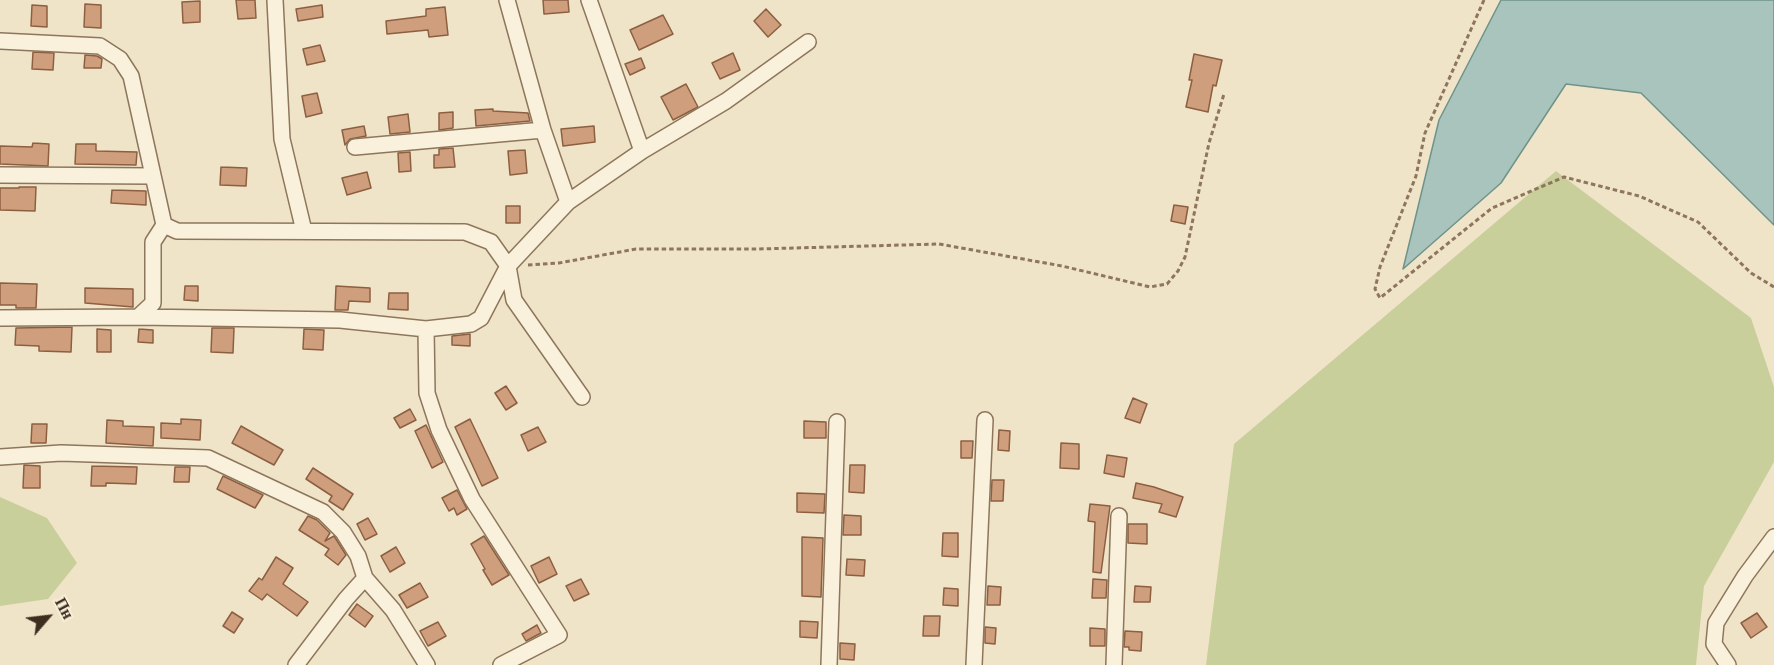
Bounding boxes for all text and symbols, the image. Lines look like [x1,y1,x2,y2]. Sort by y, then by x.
north arrow [18,587,78,647]
text: Пн [52,595,77,622]

